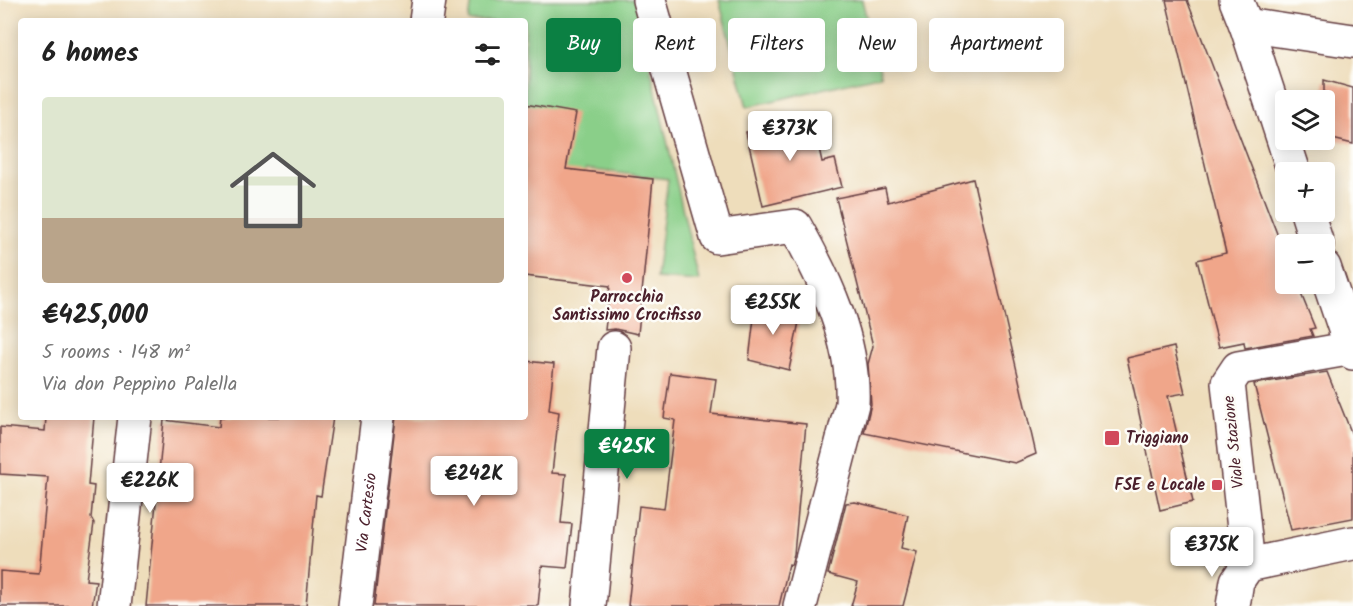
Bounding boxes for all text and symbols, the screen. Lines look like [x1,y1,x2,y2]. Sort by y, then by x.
chip: Buy [546,18,621,72]
chip: Rent [633,18,716,72]
chip: Filters [728,18,825,72]
chip: New [837,18,917,72]
chip: Apartment [929,18,1064,72]
text: 6 homes [42,33,139,75]
icon: filters [471,38,504,71]
map controls [1275,90,1335,294]
button: layers [1275,90,1335,150]
pin: €373K [748,111,832,162]
text: €373K [762,114,818,146]
icon: home [219,136,327,244]
button: + [1275,162,1335,222]
button: − [1275,234,1335,294]
marker: Parrocchia Santissimo Crocifisso [620,271,634,285]
place label: Parrocchia Santissimo Crocifisso [553,285,701,328]
pin: €255K [731,285,815,336]
text: €255K [745,288,801,320]
text: €425,000 [42,295,148,337]
text: 5 rooms · 148 m² [42,337,190,369]
text: Via don Peppino Palella [42,369,237,401]
street label: Viale Stazione [1217,394,1251,490]
place label: Triggiano [1126,426,1189,451]
pin: €425K [585,429,669,480]
marker: Triggiano [1103,429,1121,447]
text: €425K [598,432,656,464]
pin: €242K [432,456,516,507]
text: €242K [445,459,503,491]
pin: €226K [108,463,192,514]
text: €226K [121,466,179,498]
street label: Via Cartesio [349,471,384,554]
place label: FSE e Locale [1114,473,1205,498]
marker: FSE e Locale [1210,478,1224,492]
pin: €375K [1170,527,1254,578]
text: €375K [1184,530,1240,562]

